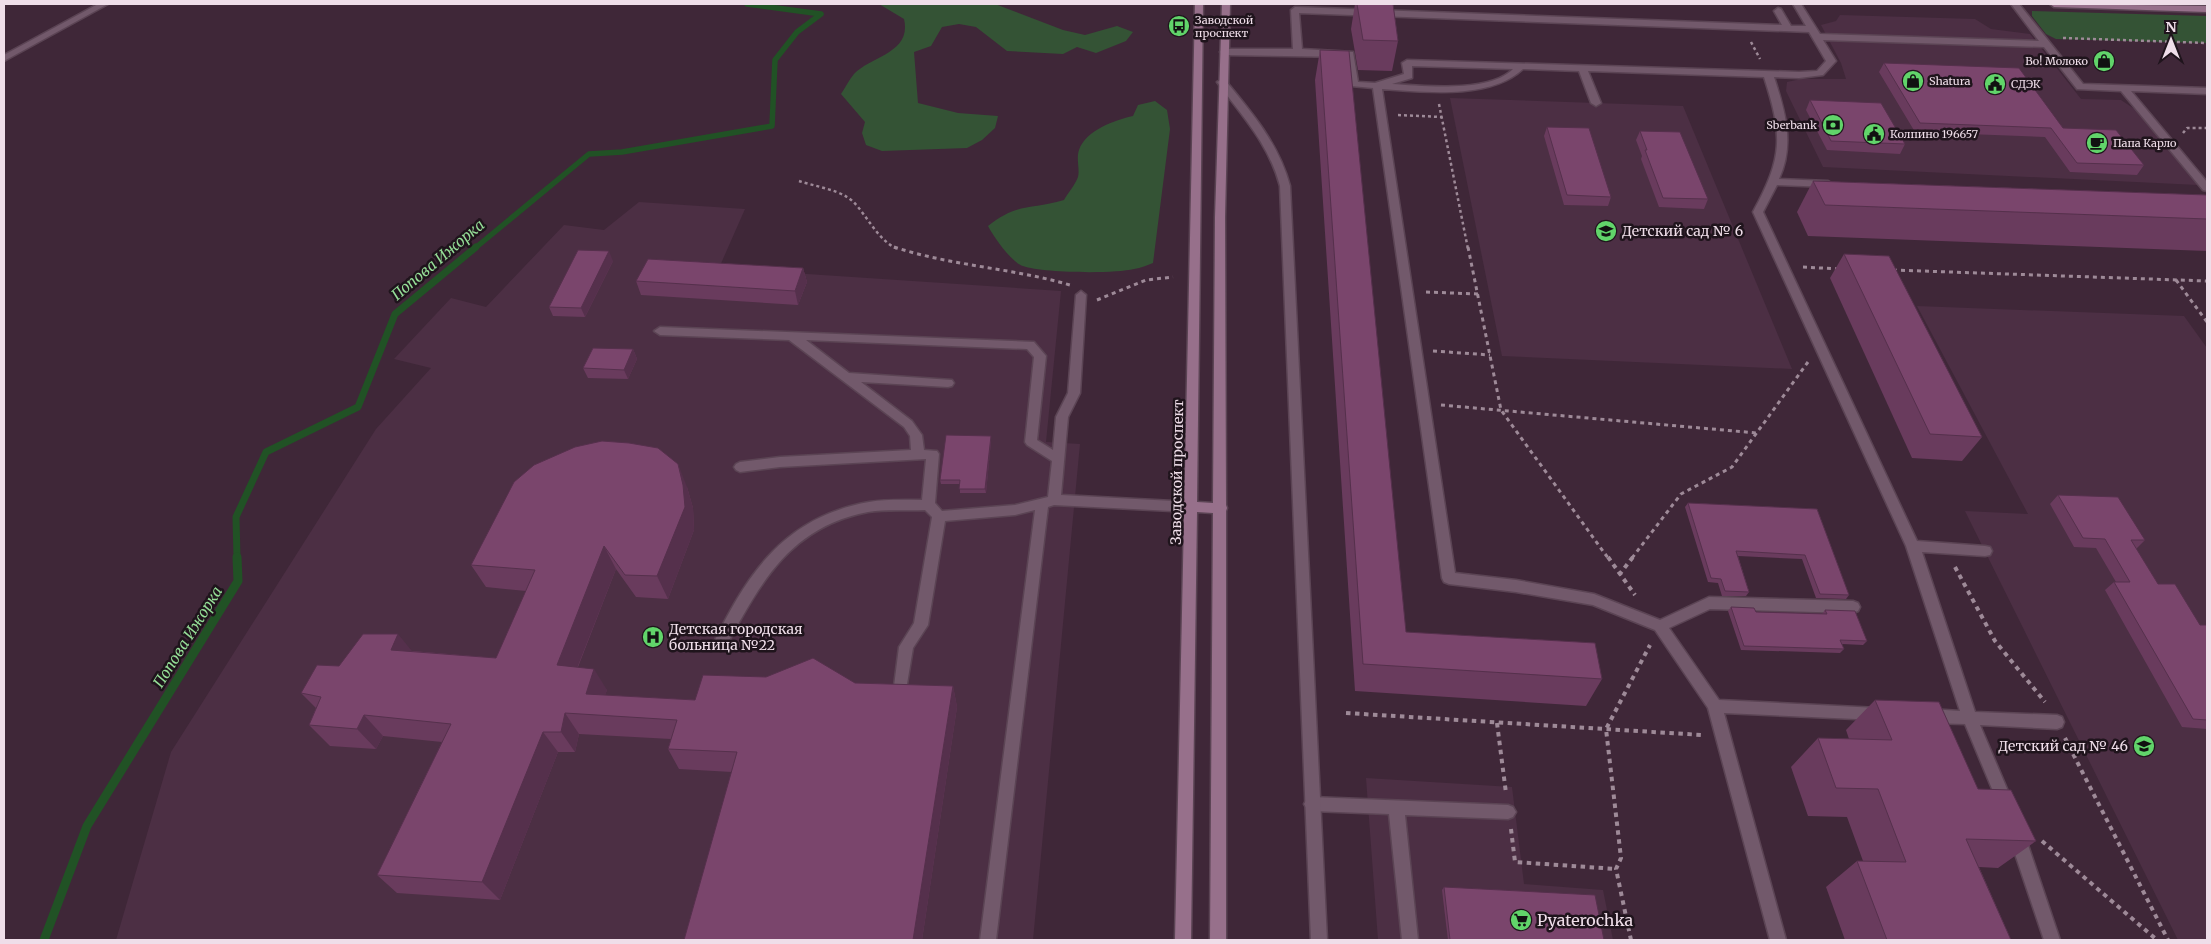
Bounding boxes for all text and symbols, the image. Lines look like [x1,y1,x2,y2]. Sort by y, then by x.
place label: Заводской проспект [1195,13,1254,40]
bus stop icon: Заводской проспект [1167,14,1191,38]
north arrow [2146,15,2196,65]
text: N [2165,18,2177,36]
shop icon: Во! Молоко [2092,49,2116,73]
place label: Во! Молоко [2025,54,2089,68]
shop icon: Shatura [1901,69,1925,93]
public building icon: СДЭК [1983,72,2007,96]
place label: Shatura [1929,74,1971,88]
place label: СДЭК [2011,77,2041,91]
bank icon: Sberbank [1821,113,1845,137]
place label: Sberbank [1766,118,1817,132]
public building icon: Колпино 196657 [1862,122,1886,146]
place label: Колпино 196657 [1890,127,1978,141]
cafe icon: Папа Карло [2085,131,2109,155]
place label: Папа Карло [2113,136,2177,150]
water label: Попова Ижорка [387,215,488,304]
school or university icon: Детский сад № 6 [1594,219,1618,243]
place label: Детский сад № 6 [1622,222,1743,240]
street label: Заводской проспект [1167,399,1187,545]
water label: Попова Ижорка [149,583,226,691]
place label: Детская городская больница №22 [669,620,803,654]
hospital icon: Детская городская больница №22 [641,625,665,649]
school or university icon: Детский сад № 46 [2132,734,2156,758]
place label: Детский сад № 46 [1998,737,2128,755]
supermarket icon: Pyaterochka [1509,908,1533,932]
place label: Pyaterochka [1537,910,1634,930]

